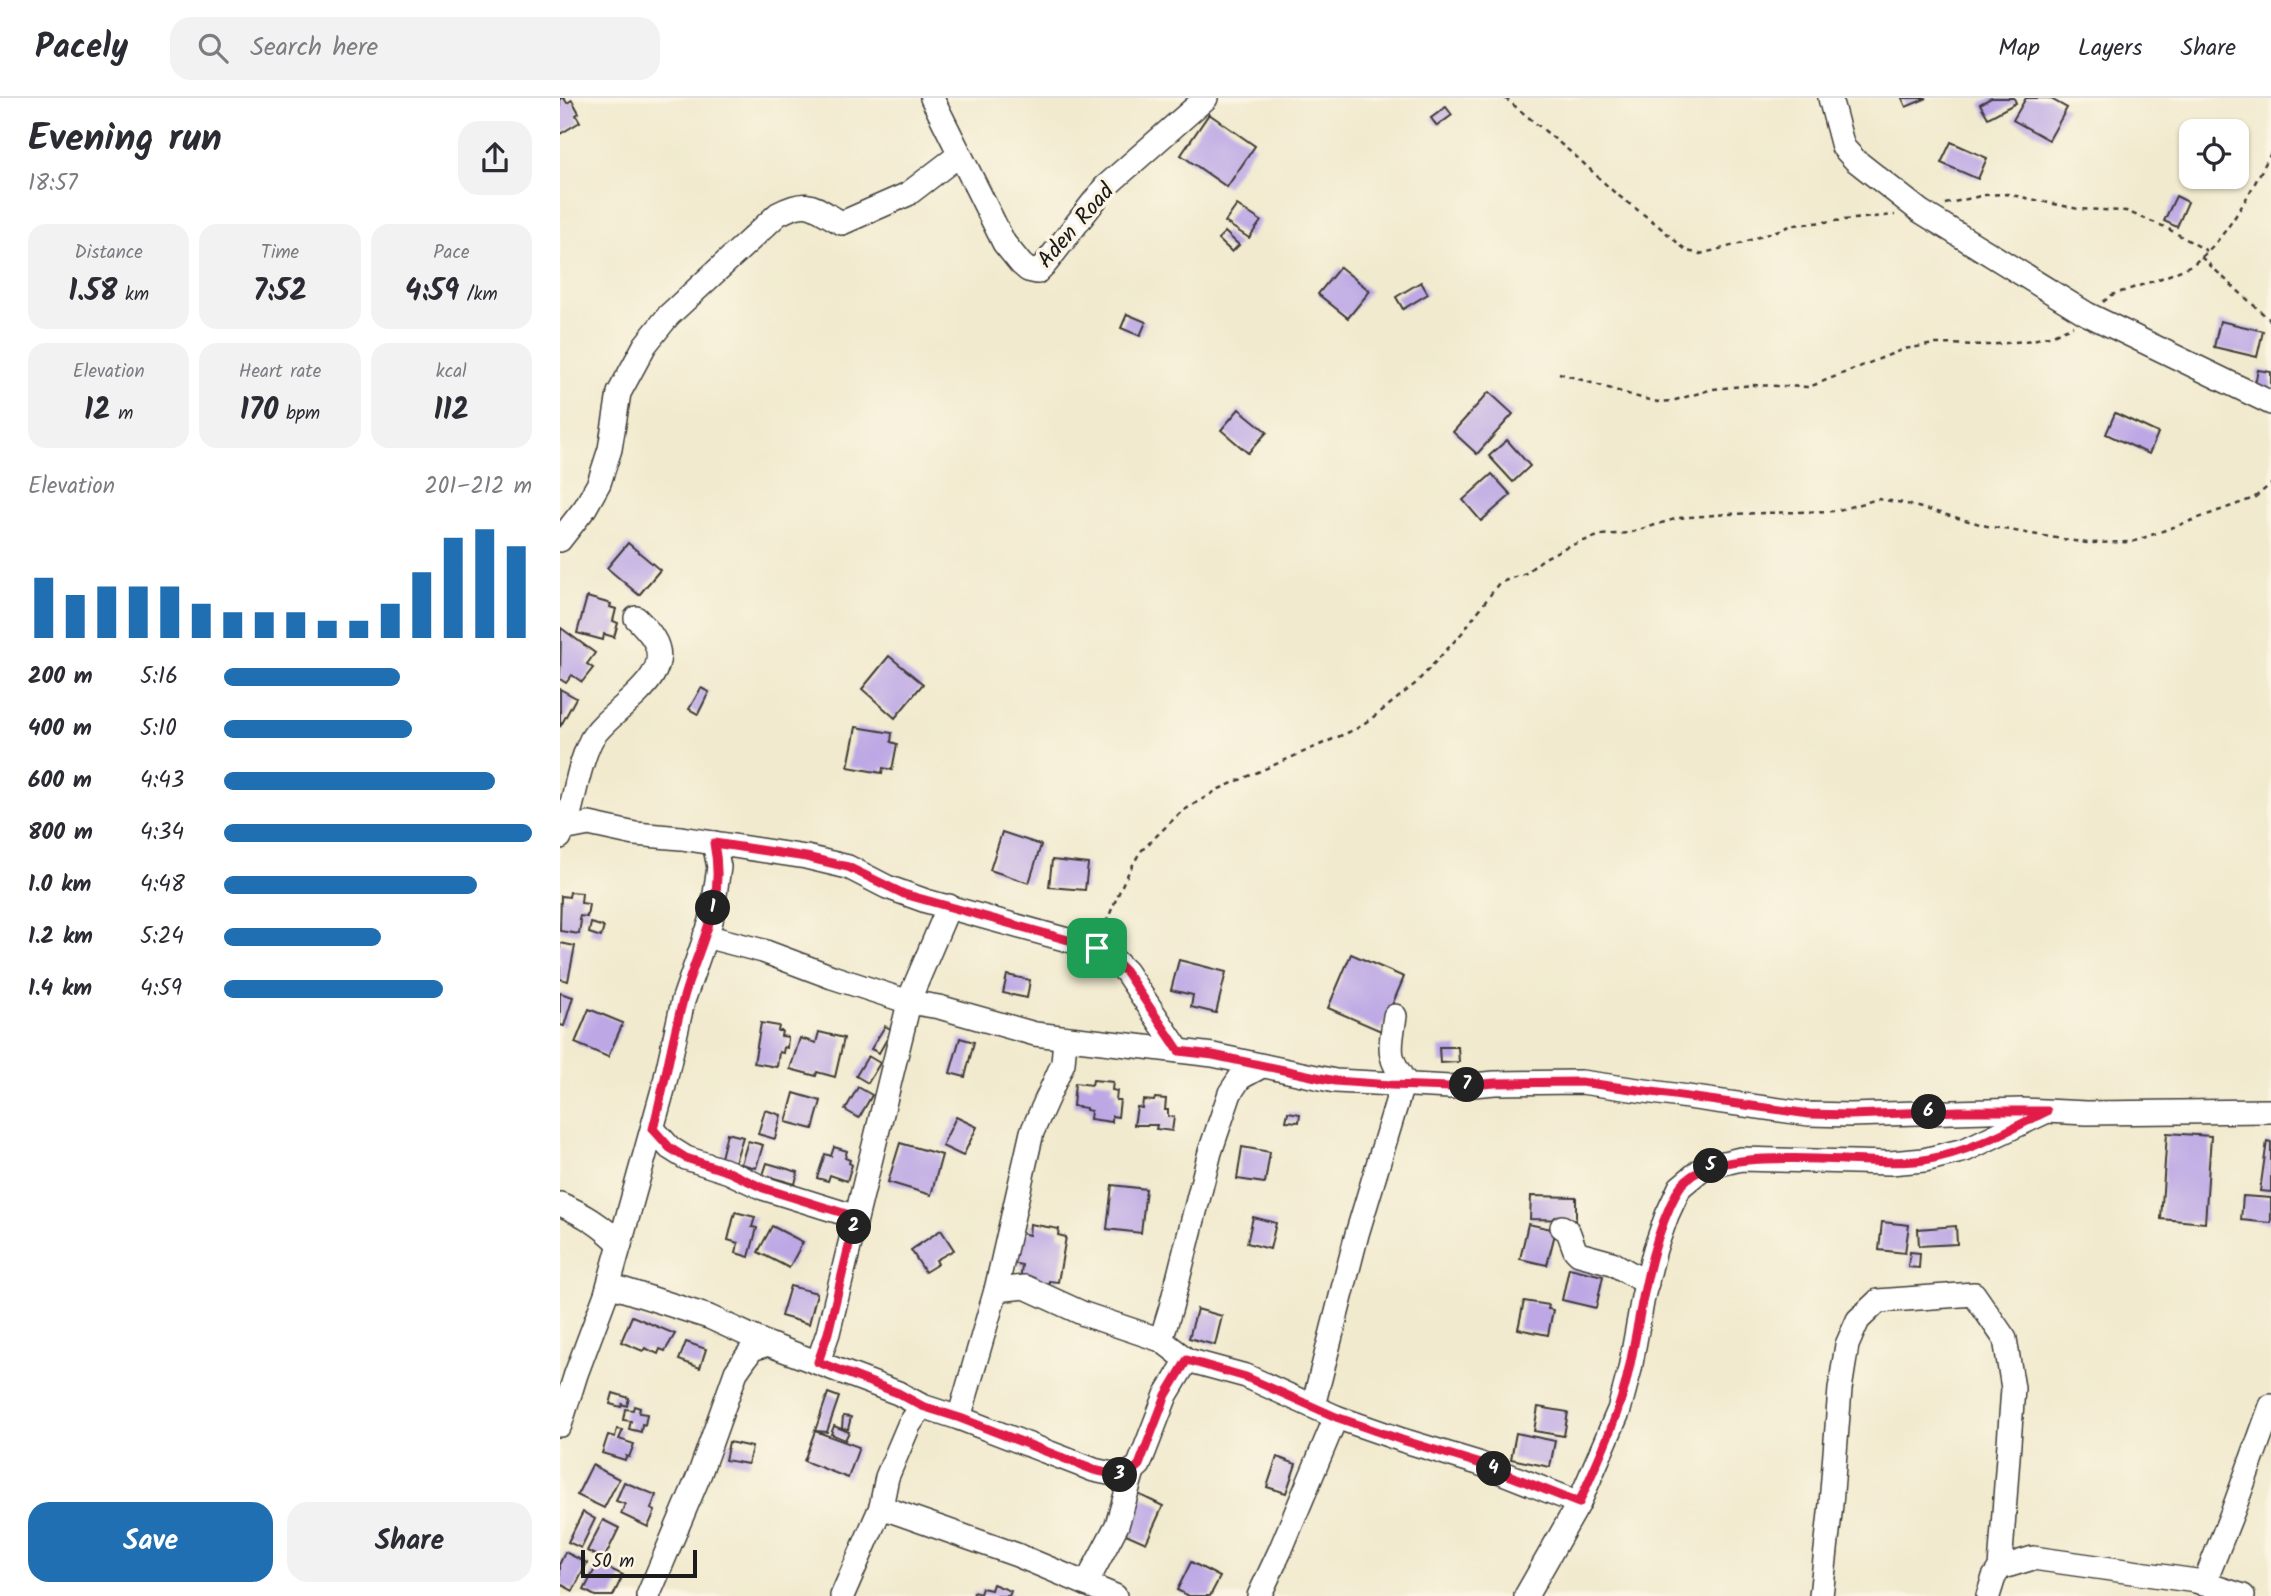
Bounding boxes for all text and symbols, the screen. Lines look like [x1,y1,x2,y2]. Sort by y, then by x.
search box [170,17,660,80]
text: Pacely [35,22,128,75]
text: Search here [250,27,378,69]
icon: search [194,29,232,67]
text: Map [1998,29,2040,68]
text: Layers [2078,29,2142,68]
text: Share [2180,29,2236,68]
text: Evening run [28,110,222,170]
map controls [2179,119,2249,189]
button: locate [2179,119,2249,189]
button: share [458,121,532,195]
text: 18:57 [28,166,78,202]
street label: Aden Road [1029,175,1124,277]
text: Distance [75,238,143,268]
text: Time [261,238,299,268]
text: Pace [433,238,469,268]
text: 1.58 [68,268,117,316]
text: 7:52 [253,268,307,316]
text: 4:59 [405,268,459,316]
text: km [117,280,149,310]
text: /km [459,280,498,310]
text: Elevation [73,357,145,387]
text: Heart rate [239,357,321,387]
text: kcal [436,357,467,387]
text: 12 [84,387,111,435]
text: 170 [240,387,278,435]
text: 112 [434,387,469,435]
text: m [111,399,133,429]
text: bpm [278,399,320,429]
text: Elevation [28,469,115,505]
text: 201–212 m [424,469,532,505]
text: 200 m [28,659,93,695]
text: 5:16 [140,659,178,695]
text: 400 m [28,711,92,747]
text: 5:10 [140,711,177,747]
text: 600 m [28,763,92,799]
text: 4:43 [140,763,184,799]
text: 800 m [28,815,93,851]
text: 4:34 [140,815,184,851]
text: 1.0 km [28,867,91,903]
text: 4:48 [140,867,185,903]
pin: 1 [696,890,730,926]
text: 1 [710,892,715,922]
pin [1067,918,1127,978]
text: 1.2 km [28,919,93,955]
text: 5:24 [140,919,184,955]
icon: arrive [1078,929,1116,967]
text: 1.4 km [28,971,92,1007]
text: 4:59 [140,971,182,1007]
pin: 7 [1450,1068,1485,1102]
text: 7 [1462,1069,1471,1099]
pin: 6 [1912,1094,1946,1130]
text: 6 [1923,1096,1934,1126]
pin: 5 [1694,1148,1728,1184]
text: 5 [1706,1150,1715,1180]
pin: 2 [836,1210,872,1244]
text: 2 [848,1211,859,1241]
pin: 4 [1476,1452,1511,1486]
text: 4 [1488,1453,1499,1483]
pin: 3 [1102,1458,1138,1492]
text: 3 [1114,1459,1125,1489]
button: Save [28,1502,273,1582]
button: Share [287,1502,532,1582]
scale bar [581,1547,696,1579]
text: 50 m [592,1547,634,1577]

